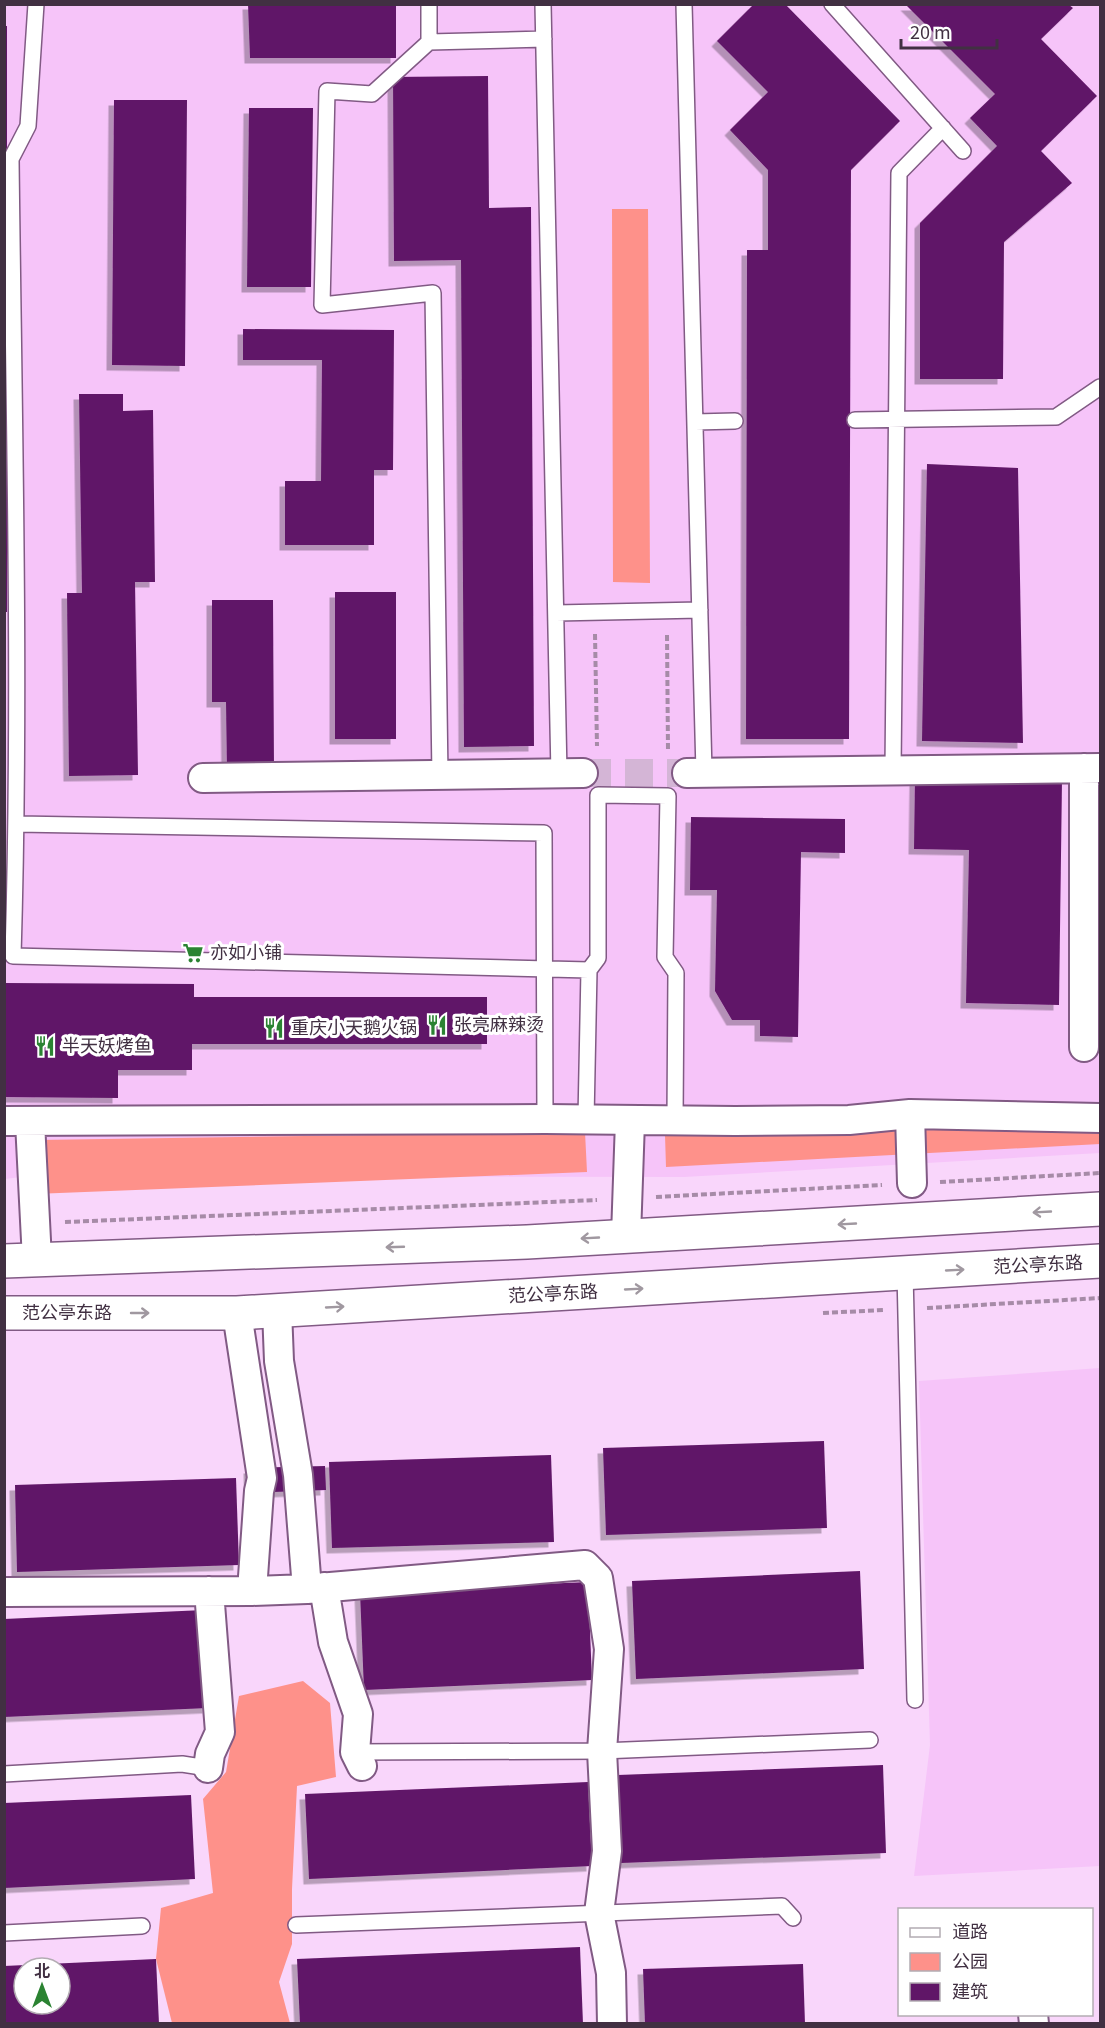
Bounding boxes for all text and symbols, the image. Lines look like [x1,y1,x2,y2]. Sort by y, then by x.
scale bar [901,12,997,50]
text: 20 m [910,18,951,44]
place label: 亦如小铺 [210,938,282,964]
supermarket icon: 亦如小铺 [181,941,205,965]
place label: 张亮麻辣烫 [454,1010,544,1036]
place label: 重庆小天鹅火锅 [291,1013,417,1039]
restaurant icon: 张亮麻辣烫 [425,1013,449,1037]
restaurant icon: 重庆小天鹅火锅 [262,1016,286,1040]
place label: 半天妖烤鱼 [62,1031,152,1057]
restaurant icon: 半天妖烤鱼 [33,1034,57,1058]
one-way arrow [1033,1207,1053,1218]
one-way arrow [838,1218,858,1229]
one-way arrow [580,1233,600,1244]
one-way arrow [386,1241,406,1252]
street label: 范公亭东路 [992,1248,1084,1278]
one-way arrow [944,1264,964,1275]
street label: 范公亭东路 [507,1277,599,1307]
one-way arrow [624,1283,644,1294]
street label: 范公亭东路 [22,1298,112,1324]
one-way arrow [324,1301,344,1312]
one-way arrow [130,1307,150,1319]
legend [898,1908,1093,2016]
text: 道路 [952,1917,988,1943]
text: 公园 [952,1947,988,1973]
north arrow [12,1956,72,2016]
text: 北 [34,1958,50,1982]
text: 建筑 [952,1977,988,2003]

